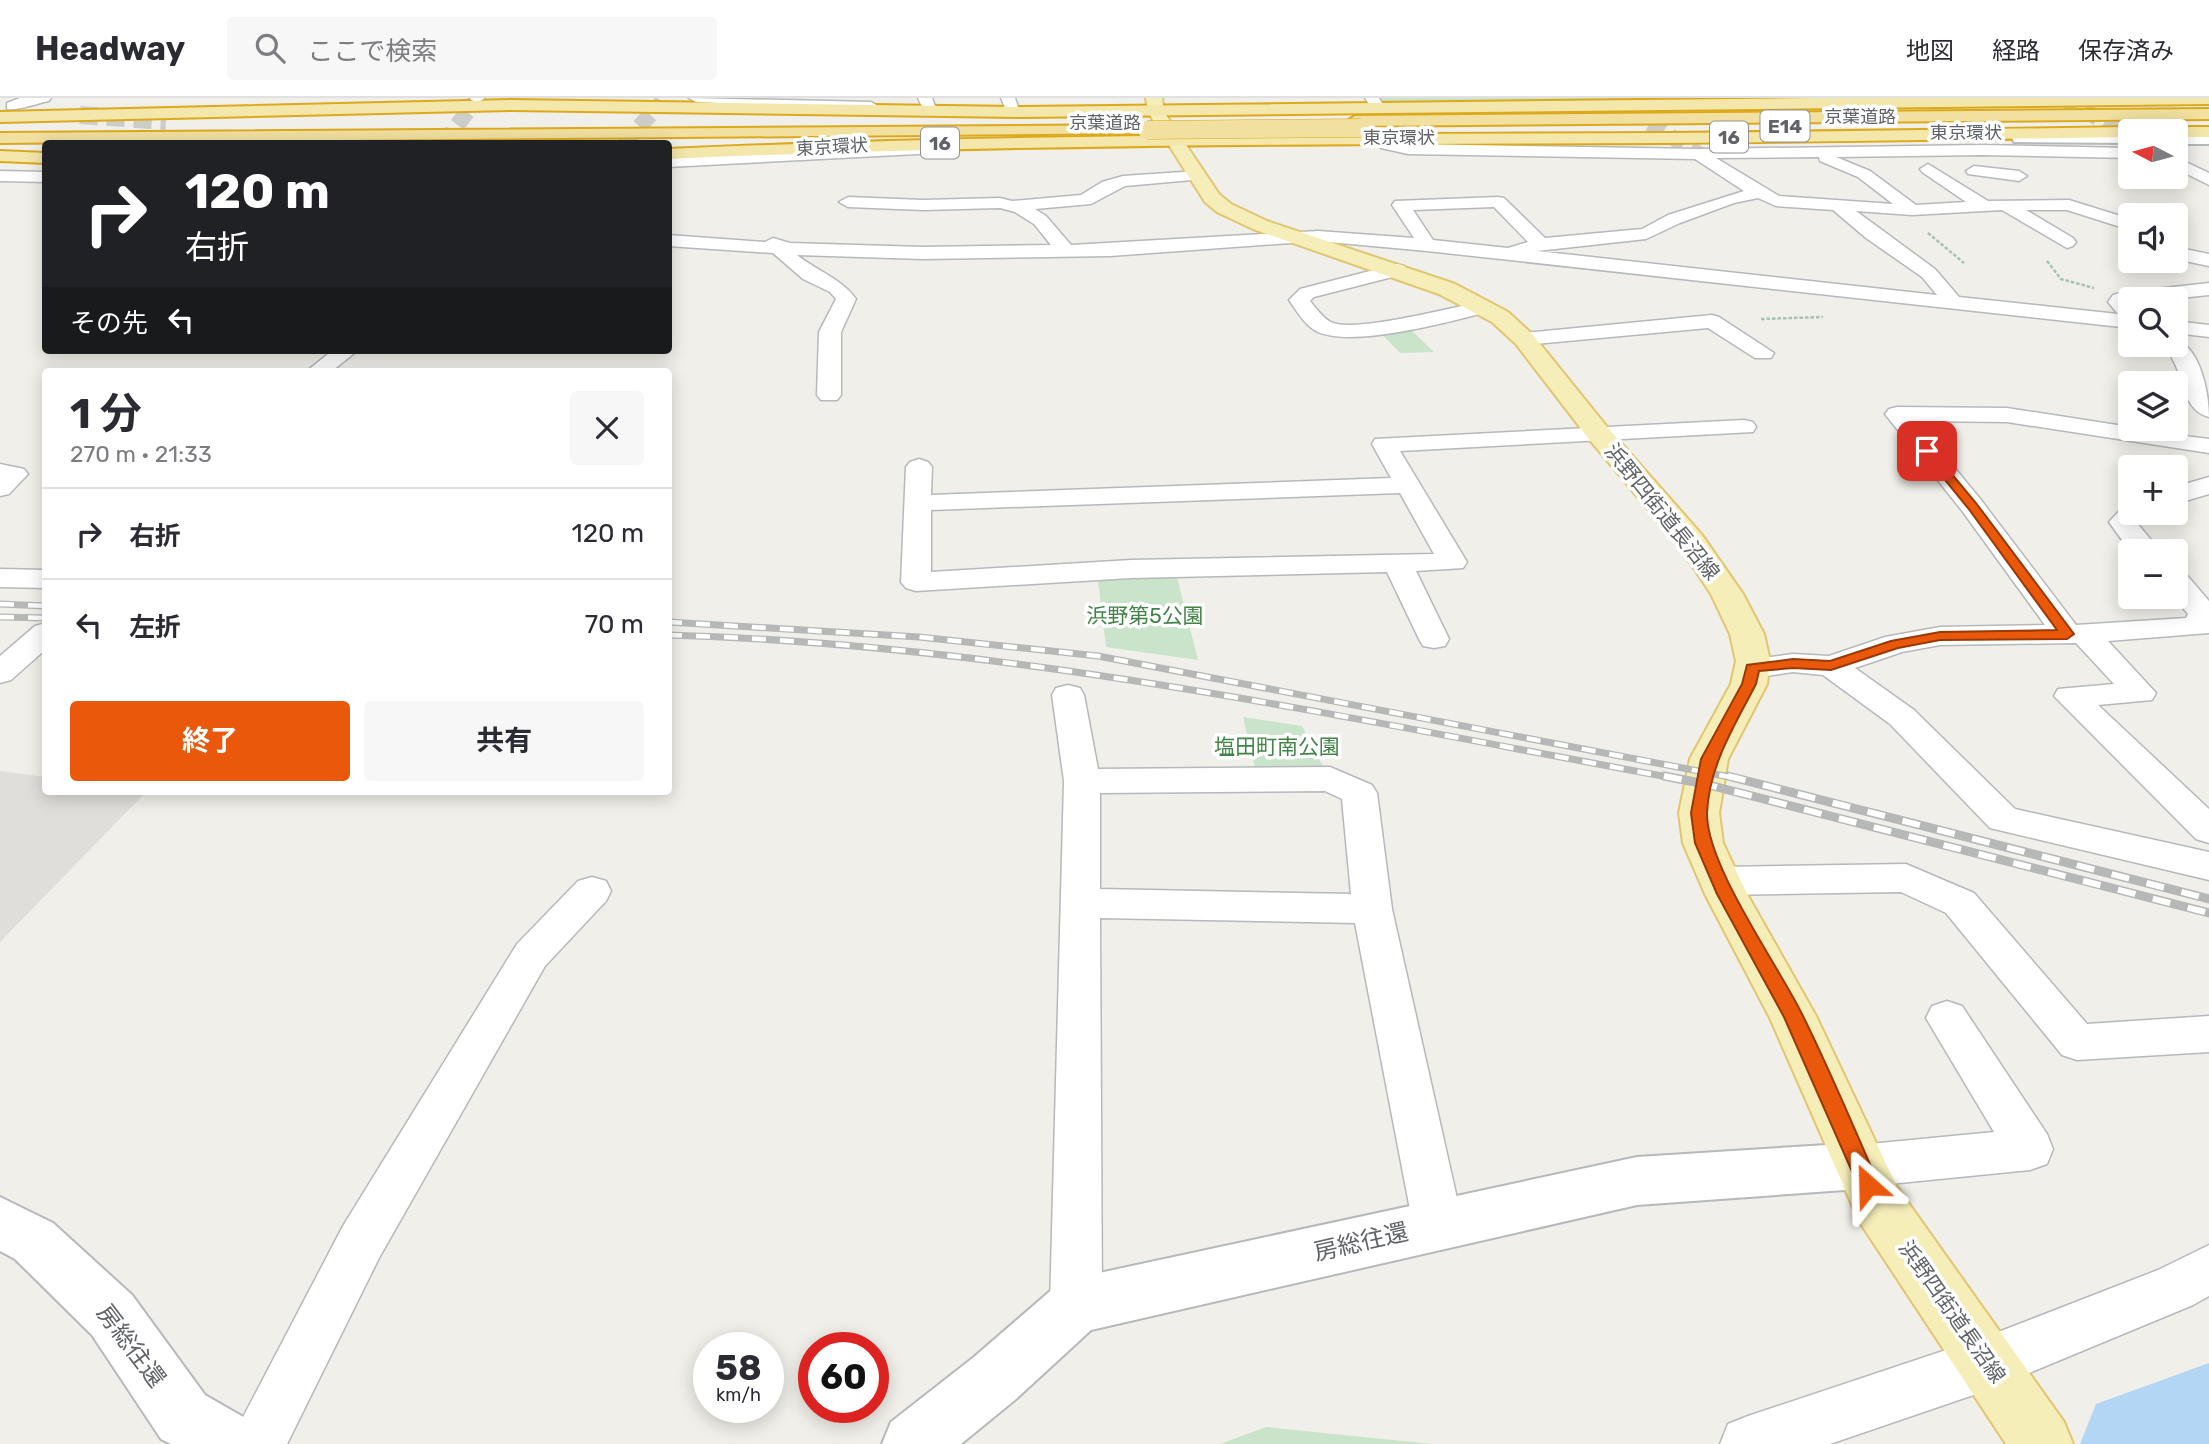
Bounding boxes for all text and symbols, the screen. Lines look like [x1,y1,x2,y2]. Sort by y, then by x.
search box [227,17,717,80]
text: Headway [35,29,185,68]
icon: search [251,29,289,67]
text: ここで検索 [307,36,437,67]
text: 地図 [1906,37,1954,65]
text: 経路 [1992,37,2040,65]
text: 保存済み [2078,37,2174,65]
street label: 京葉道路 [1824,106,1896,128]
road number: E14 [1760,110,1810,142]
street label: 京葉道路 [1069,112,1141,134]
north arrow [2118,119,2188,189]
map controls [2118,119,2188,609]
road number: 16 [1710,121,1748,152]
street label: 東京環状 [1930,122,2002,144]
street label: 東京環状 [1363,127,1435,149]
road number: 16 [921,128,959,158]
street label: 東京環状 [795,134,869,160]
text: 120 m [185,162,330,220]
icon: right [70,168,161,259]
button: sound [2118,203,2188,273]
text: 右折 [185,228,249,266]
button: search [2118,287,2188,357]
icon: left [162,301,200,339]
text: その先 [70,308,148,339]
button: layers [2118,371,2188,441]
text: 1 分 [70,389,142,439]
button: close [570,391,644,465]
pin [1897,421,1957,481]
icon: arrive [1908,432,1946,470]
street label: 浜野四街道長沼線 [1600,439,1725,585]
text: 270 m · 21:33 [70,440,212,468]
button: + [2118,455,2188,525]
icon: right [70,515,108,553]
text: 120 m [572,518,644,549]
text: 右折 [129,521,181,552]
button: − [2118,539,2188,609]
park label: 浜野第5公園 [1086,603,1204,628]
icon: left [70,606,108,644]
text: 70 m [585,609,644,640]
text: 左折 [129,612,181,643]
button: 終了 [70,701,350,781]
button: 共有 [364,701,644,781]
park label: 塩田町南公園 [1214,734,1340,759]
position arrow [1831,1148,1905,1222]
street label: 房総往還 [1311,1218,1411,1266]
street label: 浜野四街道長沼線 [1894,1236,2011,1388]
street label: 房総往還 [91,1299,171,1393]
speed limit sign: 60 [798,1332,889,1423]
text: 58 [715,1347,762,1389]
text: km/h [716,1384,761,1406]

